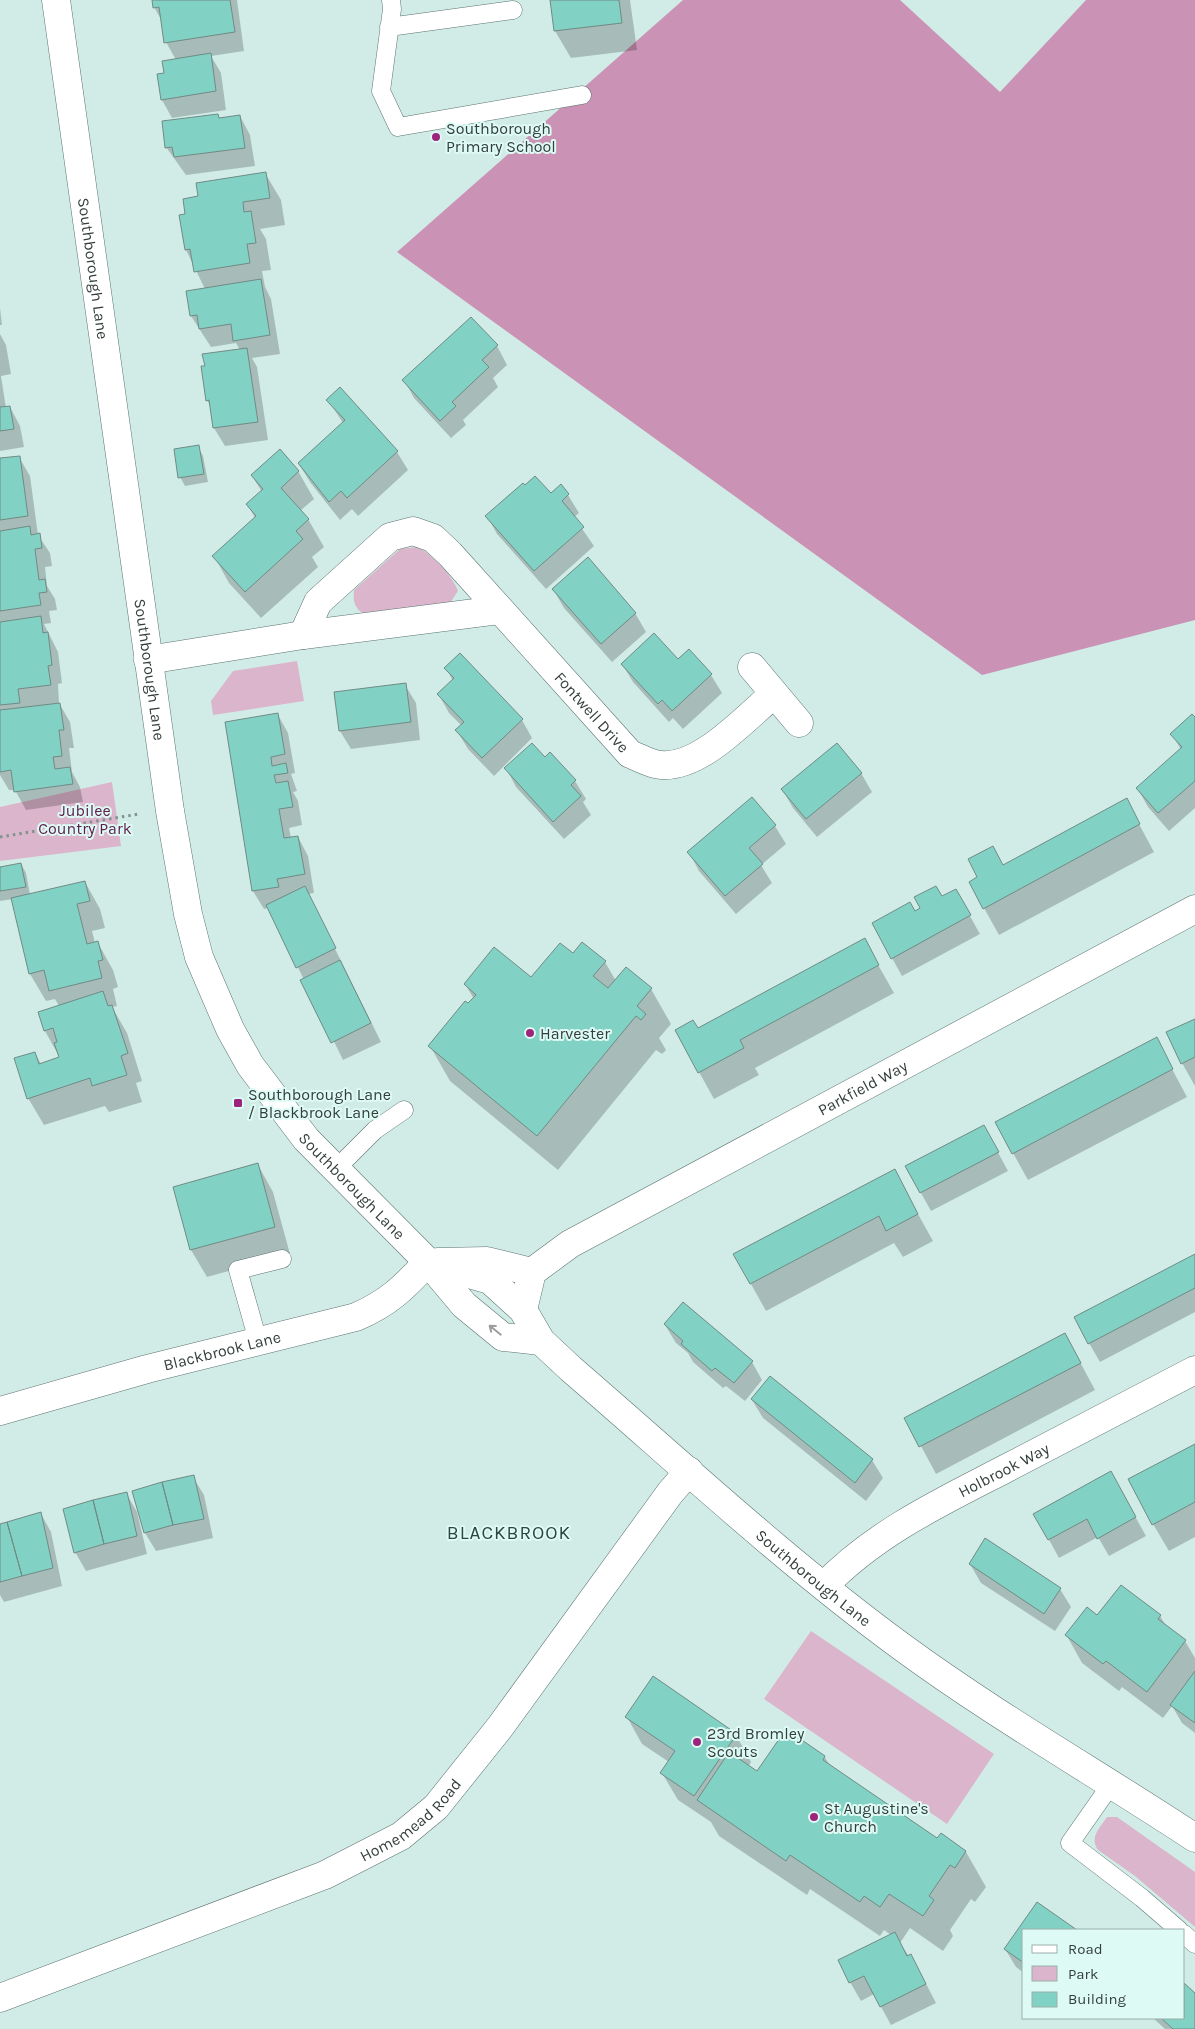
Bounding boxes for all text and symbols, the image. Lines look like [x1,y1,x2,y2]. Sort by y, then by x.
place label: Southborough Primary School [446,119,556,156]
marker: Southborough Primary School [430,131,442,143]
street label: Southborough Lane [74,196,113,340]
street label: Southborough Lane [131,597,169,742]
street label: Fontwell Drive [551,668,633,756]
park label: Jubilee Country Park [38,801,132,838]
place label: Harvester [540,1024,610,1043]
marker: Harvester [524,1027,536,1039]
street label: Parkfield Way [814,1055,911,1119]
place label: Southborough Lane / Blackbrook Lane [248,1085,391,1122]
marker: Southborough Lane / Blackbrook Lane [232,1097,244,1109]
street label: Southborough Lane [295,1129,409,1243]
one-way arrow [489,1325,502,1336]
street label: Blackbrook Lane [161,1327,283,1374]
street label: Holbrook Way [955,1438,1053,1501]
district label: BLACKBROOK [447,1522,571,1544]
street label: Southborough Lane [752,1525,875,1630]
place label: 23rd Bromley Scouts [707,1724,805,1761]
marker: 23rd Bromley Scouts [691,1736,703,1748]
street label: Homemead Road [356,1774,465,1865]
place label: St Augustine's Church [824,1799,929,1836]
marker: St Augustine's Church [808,1811,820,1823]
legend [1022,1929,1185,2019]
text: Road [1068,1940,1103,1958]
text: Park [1068,1965,1098,1983]
text: Building [1068,1990,1126,2008]

